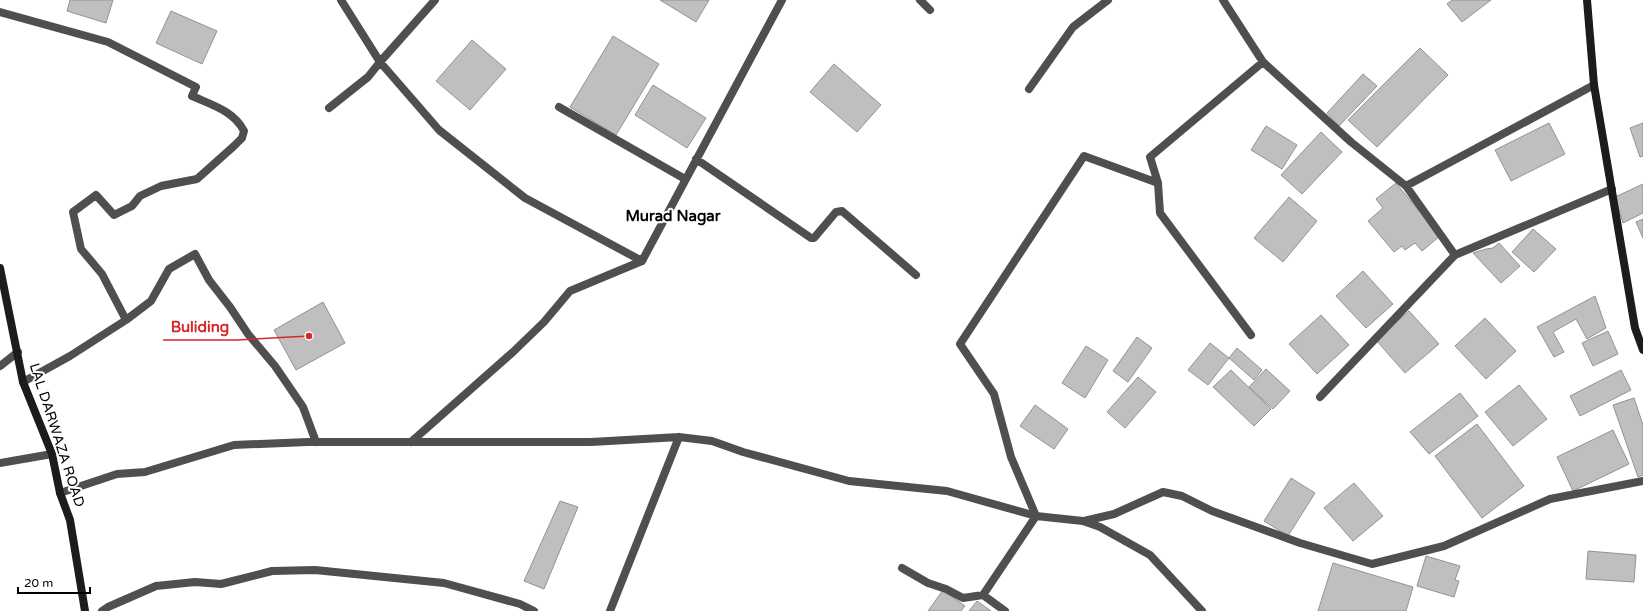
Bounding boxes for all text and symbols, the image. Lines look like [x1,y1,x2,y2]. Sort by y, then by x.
district label: Murad Nagar [625,207,721,226]
callout: Buliding [163,313,237,340]
text: Buliding [171,318,229,337]
street label: LAL DARWAZA ROAD [26,361,88,509]
scale bar [18,569,90,595]
text: 20 m [24,576,53,590]

